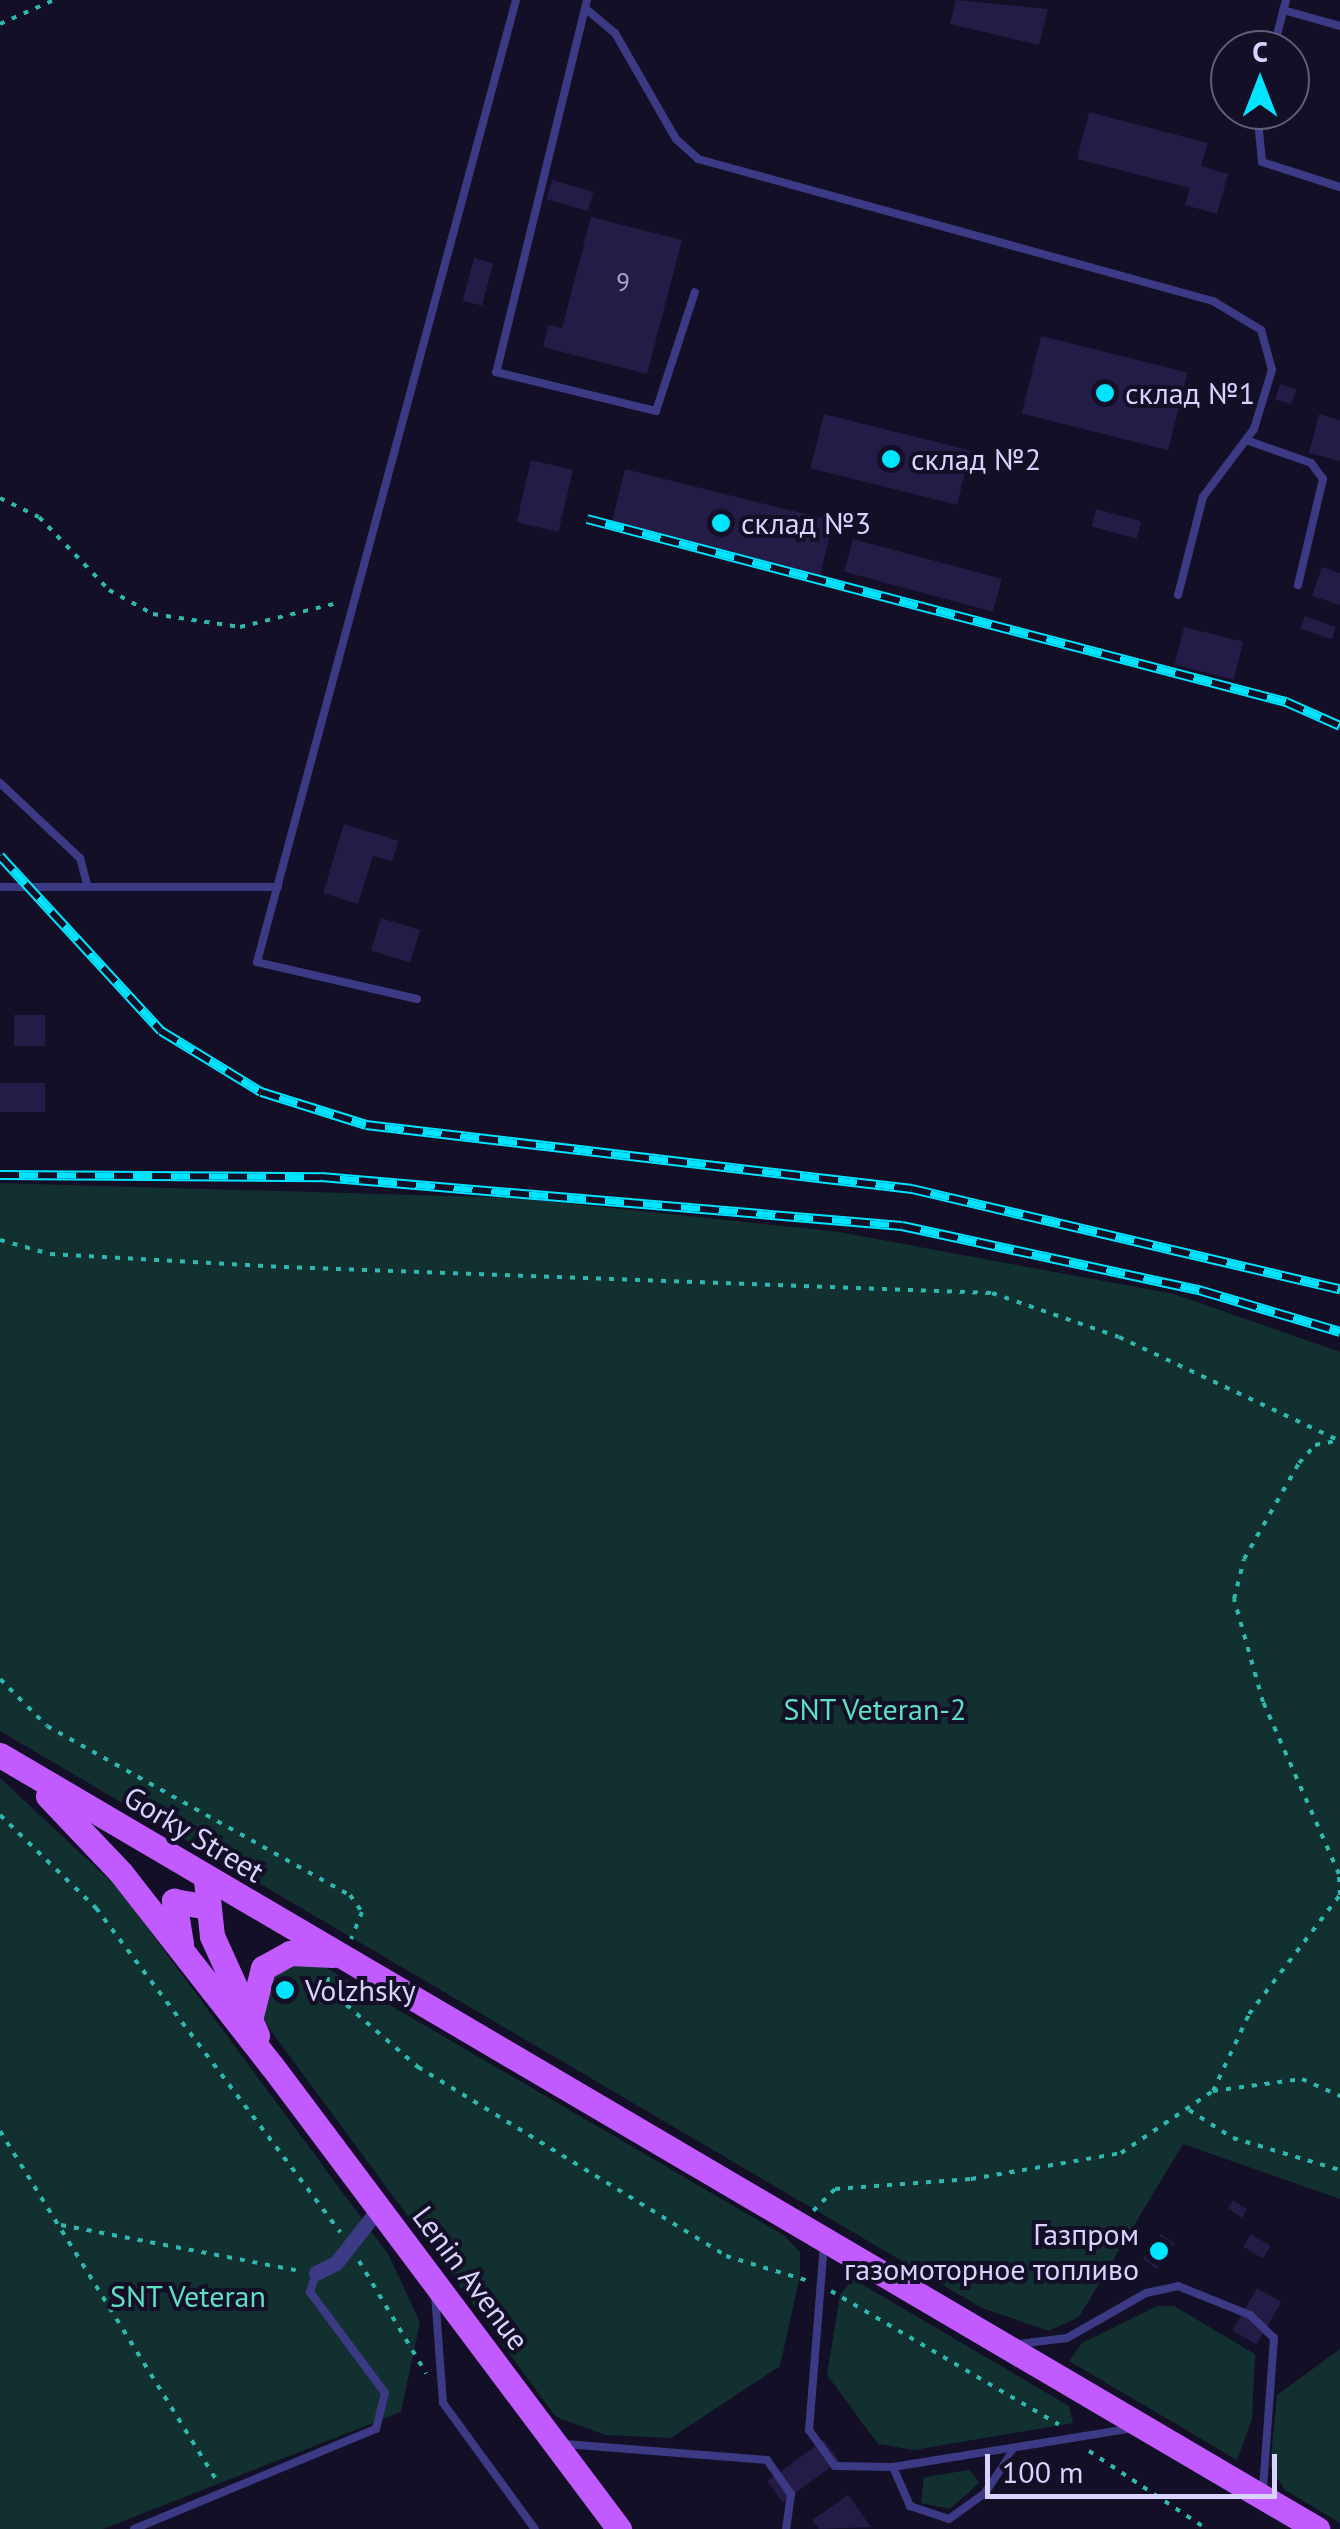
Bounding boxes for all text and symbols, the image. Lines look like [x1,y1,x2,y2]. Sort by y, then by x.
north arrow [1210,30,1310,130]
text: С [1252,33,1268,70]
house number: 9 [616,267,630,297]
place label: склад №1 [1125,375,1255,411]
marker: склад №1 [1094,382,1116,404]
place label: склад №2 [911,441,1041,477]
marker: склад №2 [880,448,902,470]
place label: склад №3 [741,505,871,541]
marker: склад №3 [710,512,732,534]
park label: SNT Veteran-2 [782,1691,968,1727]
street label: Gorky Street [117,1778,271,1890]
place label: Volzhsky [305,1972,416,2008]
marker: Volzhsky [274,1979,296,2001]
street label: Lenin Avenue [405,2199,537,2357]
place label: Газпром газомоторное топливо [843,2216,1139,2286]
marker: Газпром газомоторное топливо [1148,2240,1170,2262]
park label: SNT Veteran [109,2278,267,2314]
scale bar [990,2434,1282,2496]
text: 100 m [1002,2452,1083,2491]

